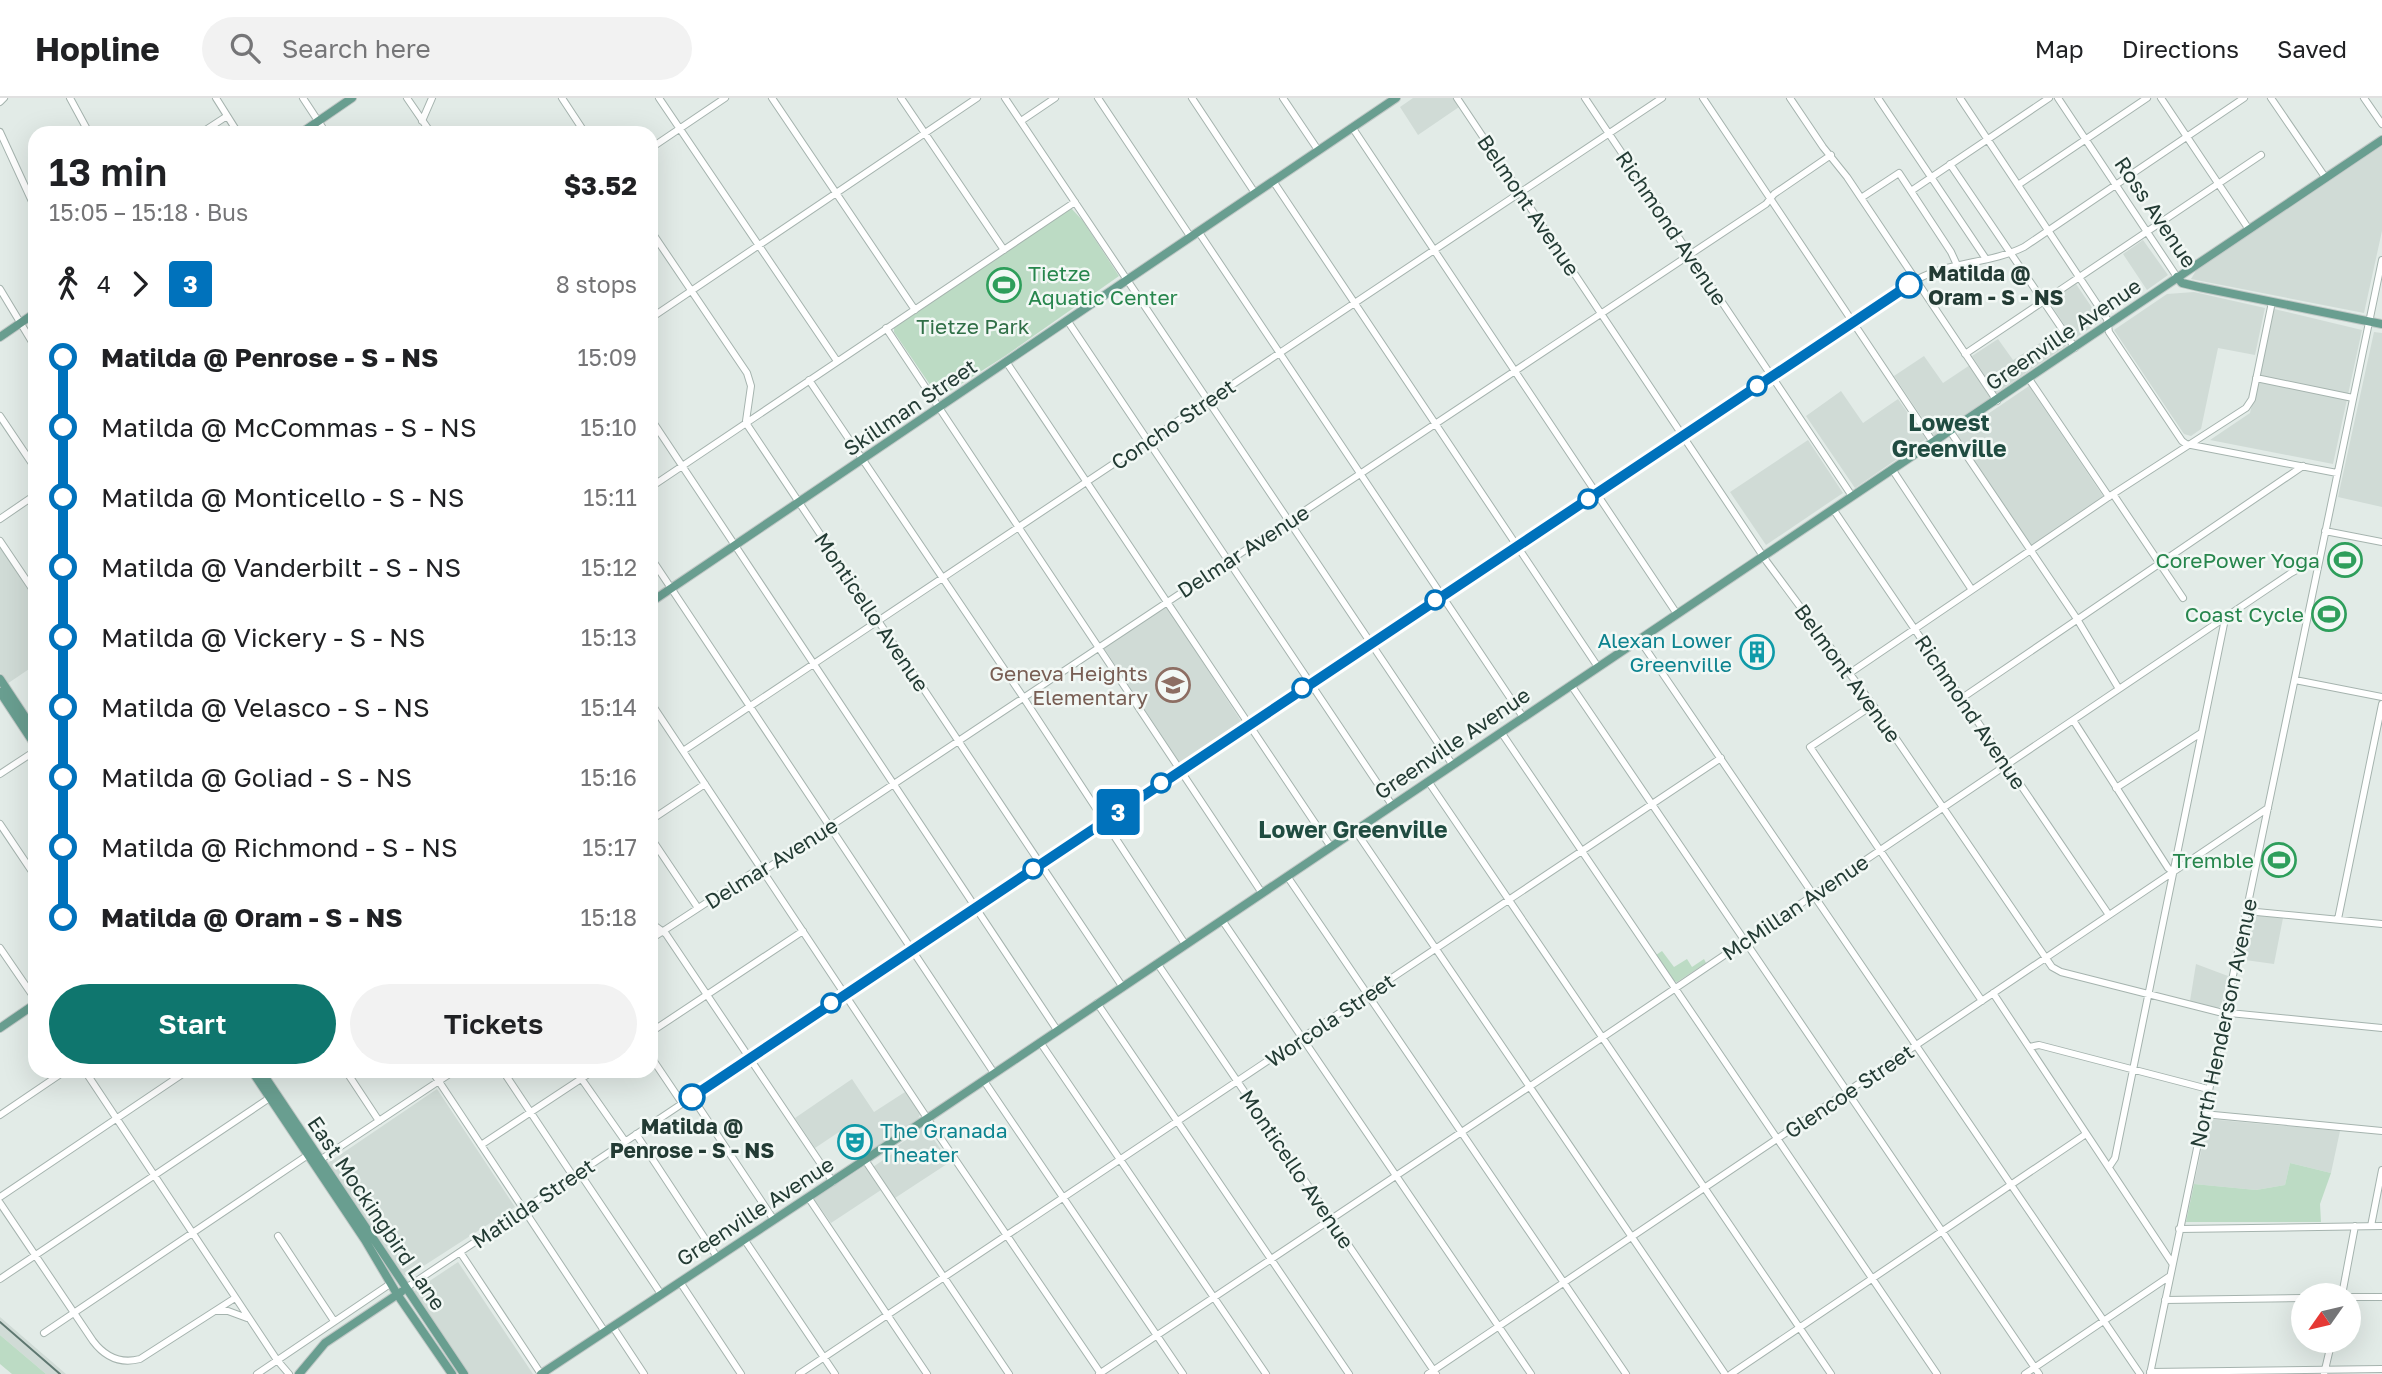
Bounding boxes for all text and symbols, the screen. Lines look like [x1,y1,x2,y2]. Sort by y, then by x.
search box [202,17,692,80]
text: Hopline [35,29,160,68]
icon: search [226,29,264,67]
text: Search here [282,33,431,64]
text: Map [2035,34,2084,63]
text: Directions [2122,34,2239,63]
text: Saved [2277,34,2347,63]
street label: Belmont Avenue [1472,129,1586,281]
street label: Richmond Avenue [1611,146,1733,310]
text: 13 min [49,149,167,194]
street label: Ross Avenue [2109,152,2203,272]
text: $3.52 [564,170,637,201]
text: 15:05 – 15:18 · Bus [49,198,248,226]
place label: Tietze Aquatic Center [1028,260,1178,310]
place label: Matilda @ Oram - S - NS [1928,260,2064,310]
icon: walk [49,265,87,303]
icon: forward [121,265,159,303]
sports icon: Tietze Aquatic Center [985,266,1023,304]
text: 3 [183,269,198,298]
text: 4 [97,270,111,298]
text: 8 stops [556,270,637,298]
marker: Matilda @ Oram - S - NS [1896,272,1922,298]
street label: Greenville Avenue [1980,272,2146,396]
park label: Tietze Park [916,313,1030,339]
text: Matilda @ Penrose - S - NS [101,342,438,373]
text: 15:09 [577,343,637,371]
street label: Skillman Street [838,353,982,461]
street label: Concho Street [1106,373,1240,475]
unlabelled marker [1747,376,1767,396]
district label: Lowest Greenville [1891,408,2007,462]
text: Matilda @ McCommas - S - NS [101,412,477,443]
text: 15:10 [580,413,637,441]
text: Matilda @ Monticello - S - NS [101,482,465,513]
text: 15:11 [583,483,637,511]
unlabelled marker [1578,489,1598,509]
street label: Delmar Avenue [1172,499,1314,603]
street label: Monticello Avenue [809,528,935,696]
sports icon: CorePower Yoga [2326,541,2364,579]
place label: CorePower Yoga [2155,547,2320,573]
text: Matilda @ Vanderbilt - S - NS [101,552,461,583]
text: 15:12 [581,553,637,581]
unlabelled marker [1425,590,1445,610]
sports icon: Coast Cycle [2310,595,2348,633]
street label: Belmont Avenue [1789,599,1907,747]
place label: Coast Cycle [2185,601,2304,627]
text: Matilda @ Vickery - S - NS [101,622,426,653]
text: 15:13 [581,623,637,651]
place label: Alexan Lower Greenville [1597,627,1732,677]
street label: Richmond Avenue [1910,630,2032,794]
building icon: Alexan Lower Greenville [1738,633,1776,671]
place label: Geneva Heights Elementary [989,660,1148,710]
school or university icon: Geneva Heights Elementary [1154,666,1192,704]
unlabelled marker [1292,678,1312,698]
street label: Greenville Avenue [1369,681,1535,805]
text: Matilda @ Velasco - S - NS [101,692,430,723]
text: 15:14 [580,693,637,721]
text: Matilda @ Goliad - S - NS [101,762,412,793]
text: 15:16 [581,763,637,791]
unlabelled marker [1151,773,1171,793]
line badge: 3 [1095,789,1141,835]
text: 3 [1111,797,1125,826]
street label: Delmar Avenue [700,812,842,914]
district label: Lower Greenville [1258,815,1448,843]
text: Matilda @ Richmond - S - NS [101,832,458,863]
text: 15:17 [582,833,637,861]
sports icon: Tremble [2260,841,2298,879]
place label: Tremble [2173,847,2254,873]
street label: McMillan Avenue [1717,848,1873,966]
unlabelled marker [1023,859,1043,879]
street label: North Henderson Avenue [2184,896,2262,1150]
text: Matilda @ Oram - S - NS [101,902,403,933]
text: 15:18 [580,903,637,931]
street label: Worcola Street [1261,967,1399,1073]
button: Start [49,984,336,1064]
button: Tickets [350,984,637,1064]
unlabelled marker [821,993,841,1013]
street label: Glencoe Street [1780,1038,1918,1144]
marker: Matilda @ Penrose - S - NS [679,1084,705,1110]
street label: Monticello Avenue [1234,1085,1360,1253]
street label: East Mockingbird Lane [302,1111,452,1315]
place label: Matilda @ Penrose - S - NS [610,1113,774,1163]
place label: The Granada Theater [880,1117,1008,1167]
theatre icon: The Granada Theater [836,1123,874,1161]
street label: Greenville Avenue [672,1151,838,1271]
street label: Matilda Street [467,1152,599,1254]
north arrow [2291,1283,2361,1353]
map controls [2291,1283,2361,1353]

